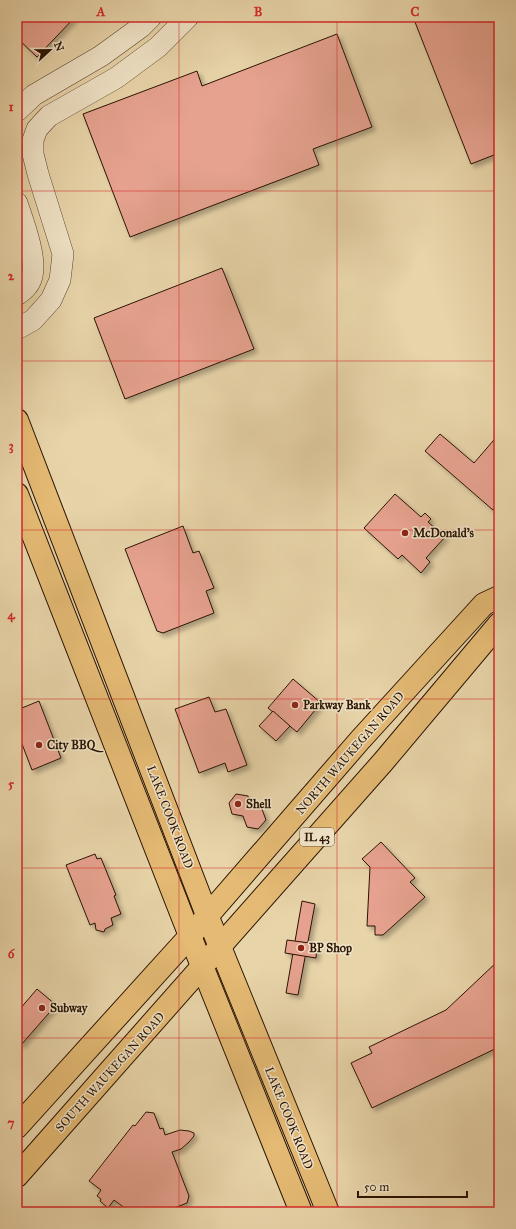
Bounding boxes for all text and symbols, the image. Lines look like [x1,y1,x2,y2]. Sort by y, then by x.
text: A [96,4,106,20]
text: B [254,4,263,20]
text: C [411,4,420,20]
north arrow [30,30,70,70]
text: N [51,40,67,54]
text: 1 [8,99,14,115]
text: 2 [8,268,15,284]
text: 3 [8,438,14,454]
place label: McDonald's [413,526,475,540]
marker: McDonald's [400,528,410,538]
text: 4 [7,607,15,623]
street label: NORTH WAUKEGAN ROAD [293,689,407,817]
place label: Parkway Bank [303,698,371,713]
marker: Parkway Bank [290,700,300,710]
place label: City BBQ [47,738,104,753]
marker: City BBQ [34,740,44,750]
street label: LAKE COOK ROAD [144,764,196,870]
text: 5 [8,776,15,792]
place label: Shell [246,797,272,811]
marker: Shell [233,799,243,809]
road number: IL 43 [300,828,334,846]
place label: BP Shop [309,941,352,956]
marker: BP Shop [296,943,306,953]
text: 6 [8,946,16,962]
place label: Subway [50,1001,89,1016]
marker: Subway [37,1003,47,1013]
street label: SOUTH WAUKEGAN ROAD [53,1009,167,1135]
street label: LAKE COOK ROAD [262,1065,316,1171]
text: 7 [8,1115,15,1131]
scale bar [358,1173,467,1199]
text: 50 m [364,1180,389,1194]

